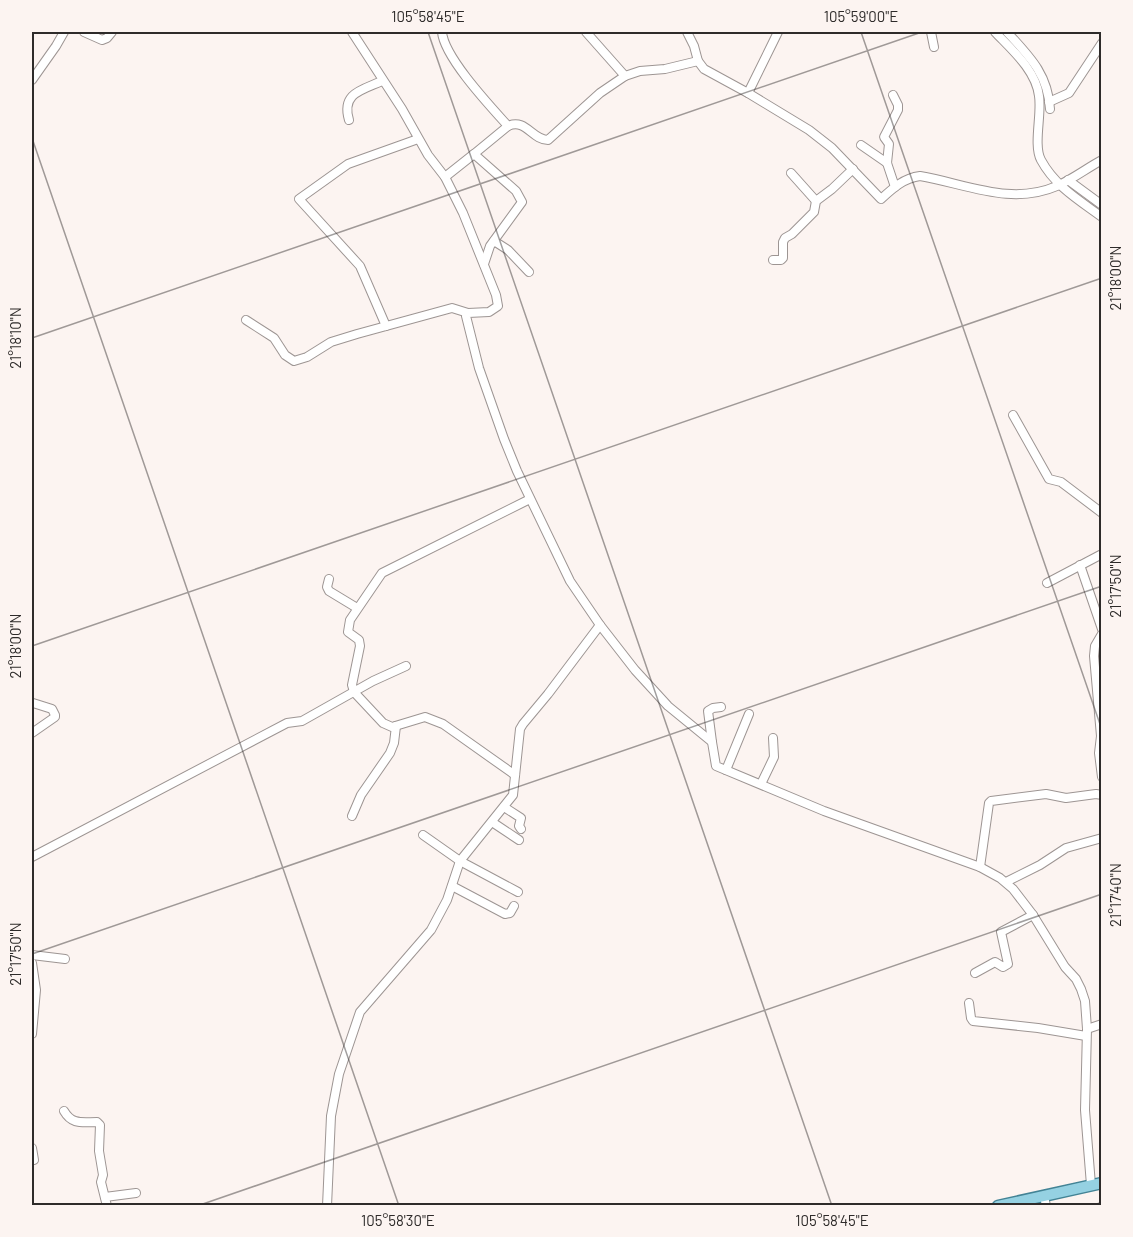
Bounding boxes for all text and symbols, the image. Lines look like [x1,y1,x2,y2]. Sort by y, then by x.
text: 105°58'45"E [391,7,465,25]
text: 105°59'00"E [824,7,898,25]
text: 21°18'00"N [1106,246,1124,310]
text: 21°18'10"N [6,307,24,369]
text: 21°17'50"N [1106,554,1124,618]
text: 21°18'00"N [6,614,24,678]
text: 21°17'40"N [1106,863,1124,927]
text: 21°17'50"N [6,922,24,986]
text: 105°58'30"E [361,1211,435,1229]
text: 105°58'45"E [795,1211,869,1229]

